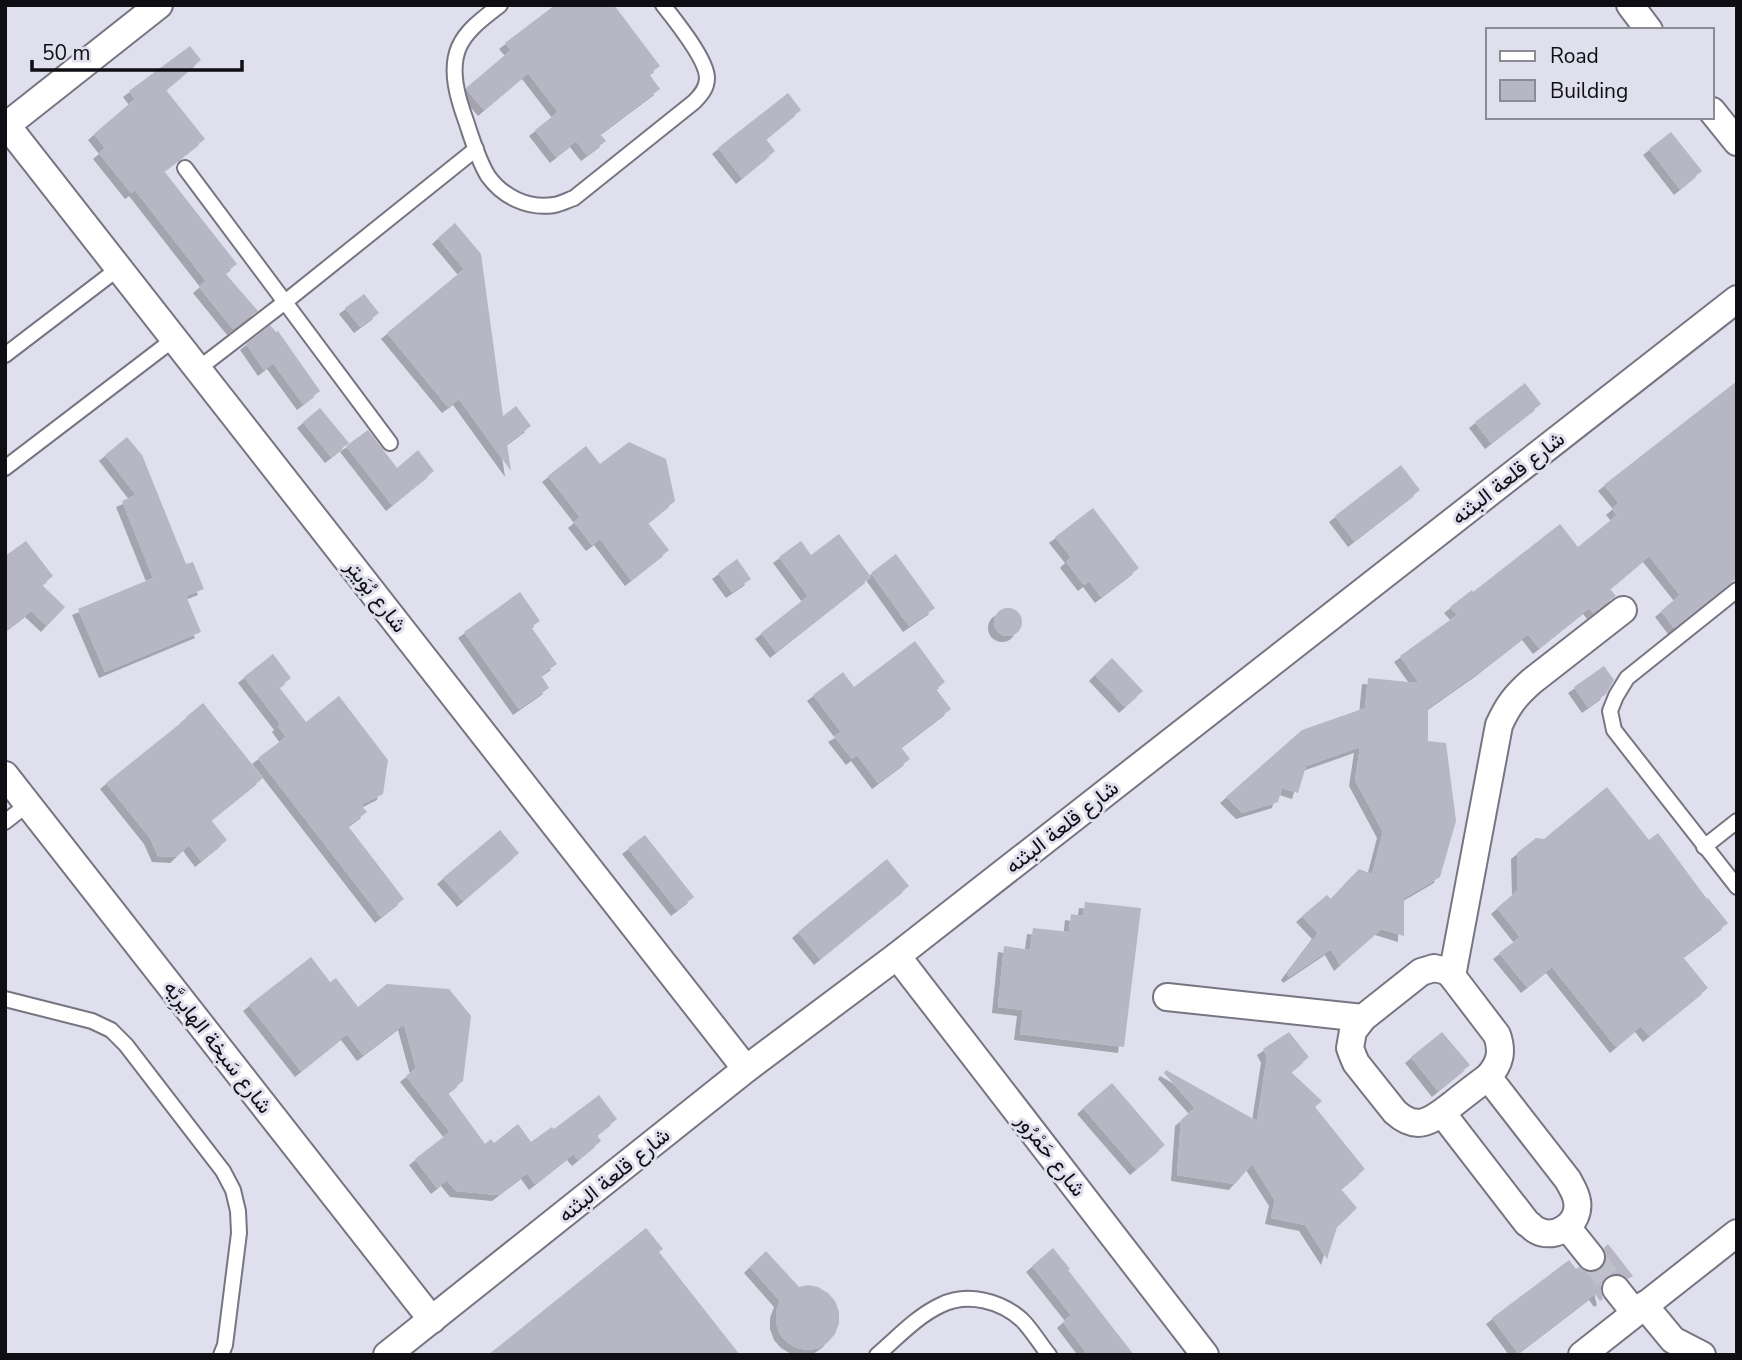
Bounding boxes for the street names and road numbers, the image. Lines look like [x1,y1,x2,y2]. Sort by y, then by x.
street label: شارع قلعة البثنه [1446,425,1570,531]
street label: شارع بُوَيتِر [338,553,413,638]
street label: شارع قلعة البثنه [1000,774,1124,880]
street label: شارع سَبخة الهايرِيَّه [155,975,279,1121]
street label: شارع حَمْرُور [1009,1107,1092,1202]
street label: شارع قلعة البثنه [552,1121,676,1229]

